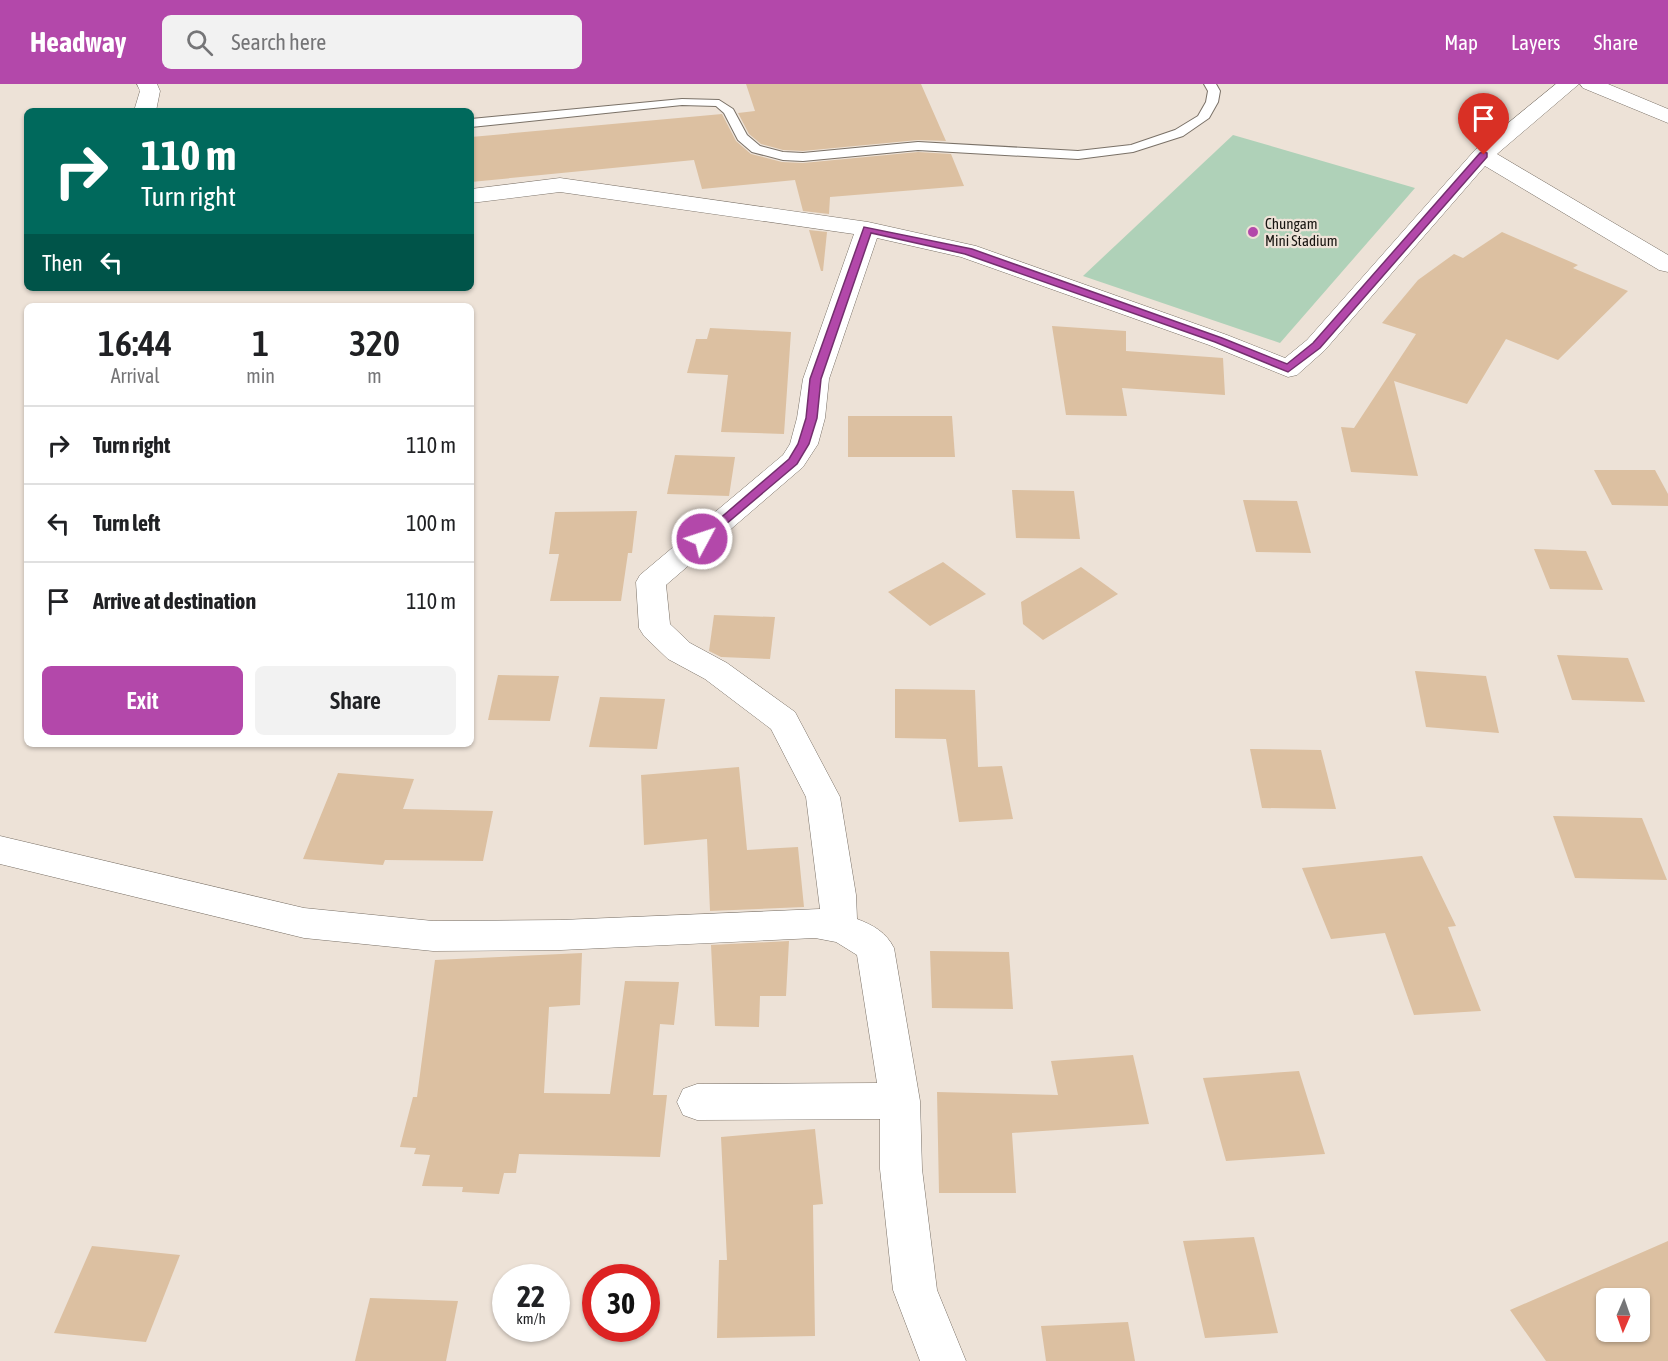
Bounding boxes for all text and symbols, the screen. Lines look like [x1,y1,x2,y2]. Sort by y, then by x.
search box [162,15,582,69]
text: Headway [30,26,126,58]
icon: search [183,26,216,59]
text: Search here [231,29,326,55]
text: Map [1444,30,1478,54]
text: Layers [1511,30,1561,54]
text: Share [1594,30,1638,54]
pin [1458,93,1509,155]
icon: arrive [1467,102,1500,135]
text: 110 m [141,131,236,179]
icon: right [42,132,120,210]
text: Turn right [141,181,236,212]
place label: Chungam Mini Stadium [1265,215,1337,249]
marker: Chungam Mini Stadium [1246,225,1260,239]
icon: left [95,246,128,279]
text: Then [42,250,83,276]
text: 16:44 [98,322,172,364]
text: 1 [252,322,269,364]
text: 320 [349,322,400,364]
text: Arrival [111,364,160,387]
text: min [246,364,275,387]
text: m [367,364,382,387]
icon: right [42,429,75,462]
text: Turn right [93,432,170,458]
text: 110 m [406,432,456,458]
icon: left [42,507,75,540]
position arrow [670,507,734,571]
text: Turn left [93,510,160,536]
text: 100 m [406,510,456,536]
icon: arrive [42,585,75,618]
text: Arrive at destination [93,588,256,614]
text: 110 m [406,588,456,614]
button: Exit [42,666,243,735]
button: Share [255,666,456,735]
speed limit sign: 30 [582,1264,660,1342]
text: 22 [517,1279,545,1313]
north arrow [1596,1288,1650,1342]
map controls [1596,1288,1650,1342]
text: km/h [516,1310,546,1327]

